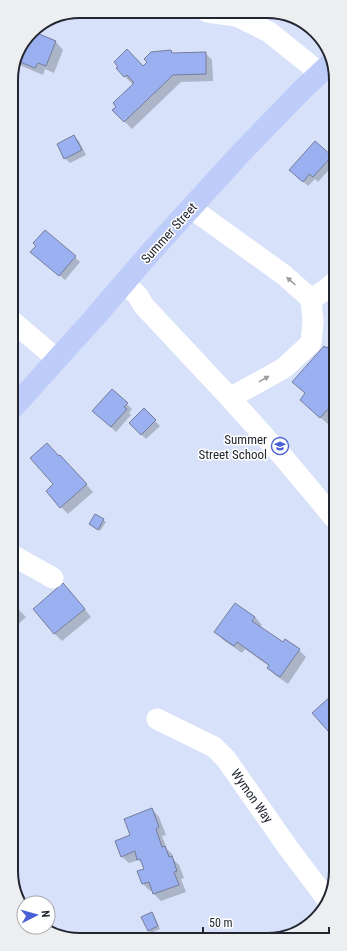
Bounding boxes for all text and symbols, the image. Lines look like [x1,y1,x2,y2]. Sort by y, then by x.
street label: Summer Street [138,200,200,266]
one-way arrow [286,277,296,286]
one-way arrow [259,375,270,382]
place label: Summer Street School [198,432,267,462]
school or university icon: Summer Street School [270,436,290,456]
street label: Wymon Way [228,766,276,826]
north arrow [16,895,56,935]
scale bar [203,909,329,935]
text: N [39,910,52,918]
text: 50 m [209,916,233,930]

